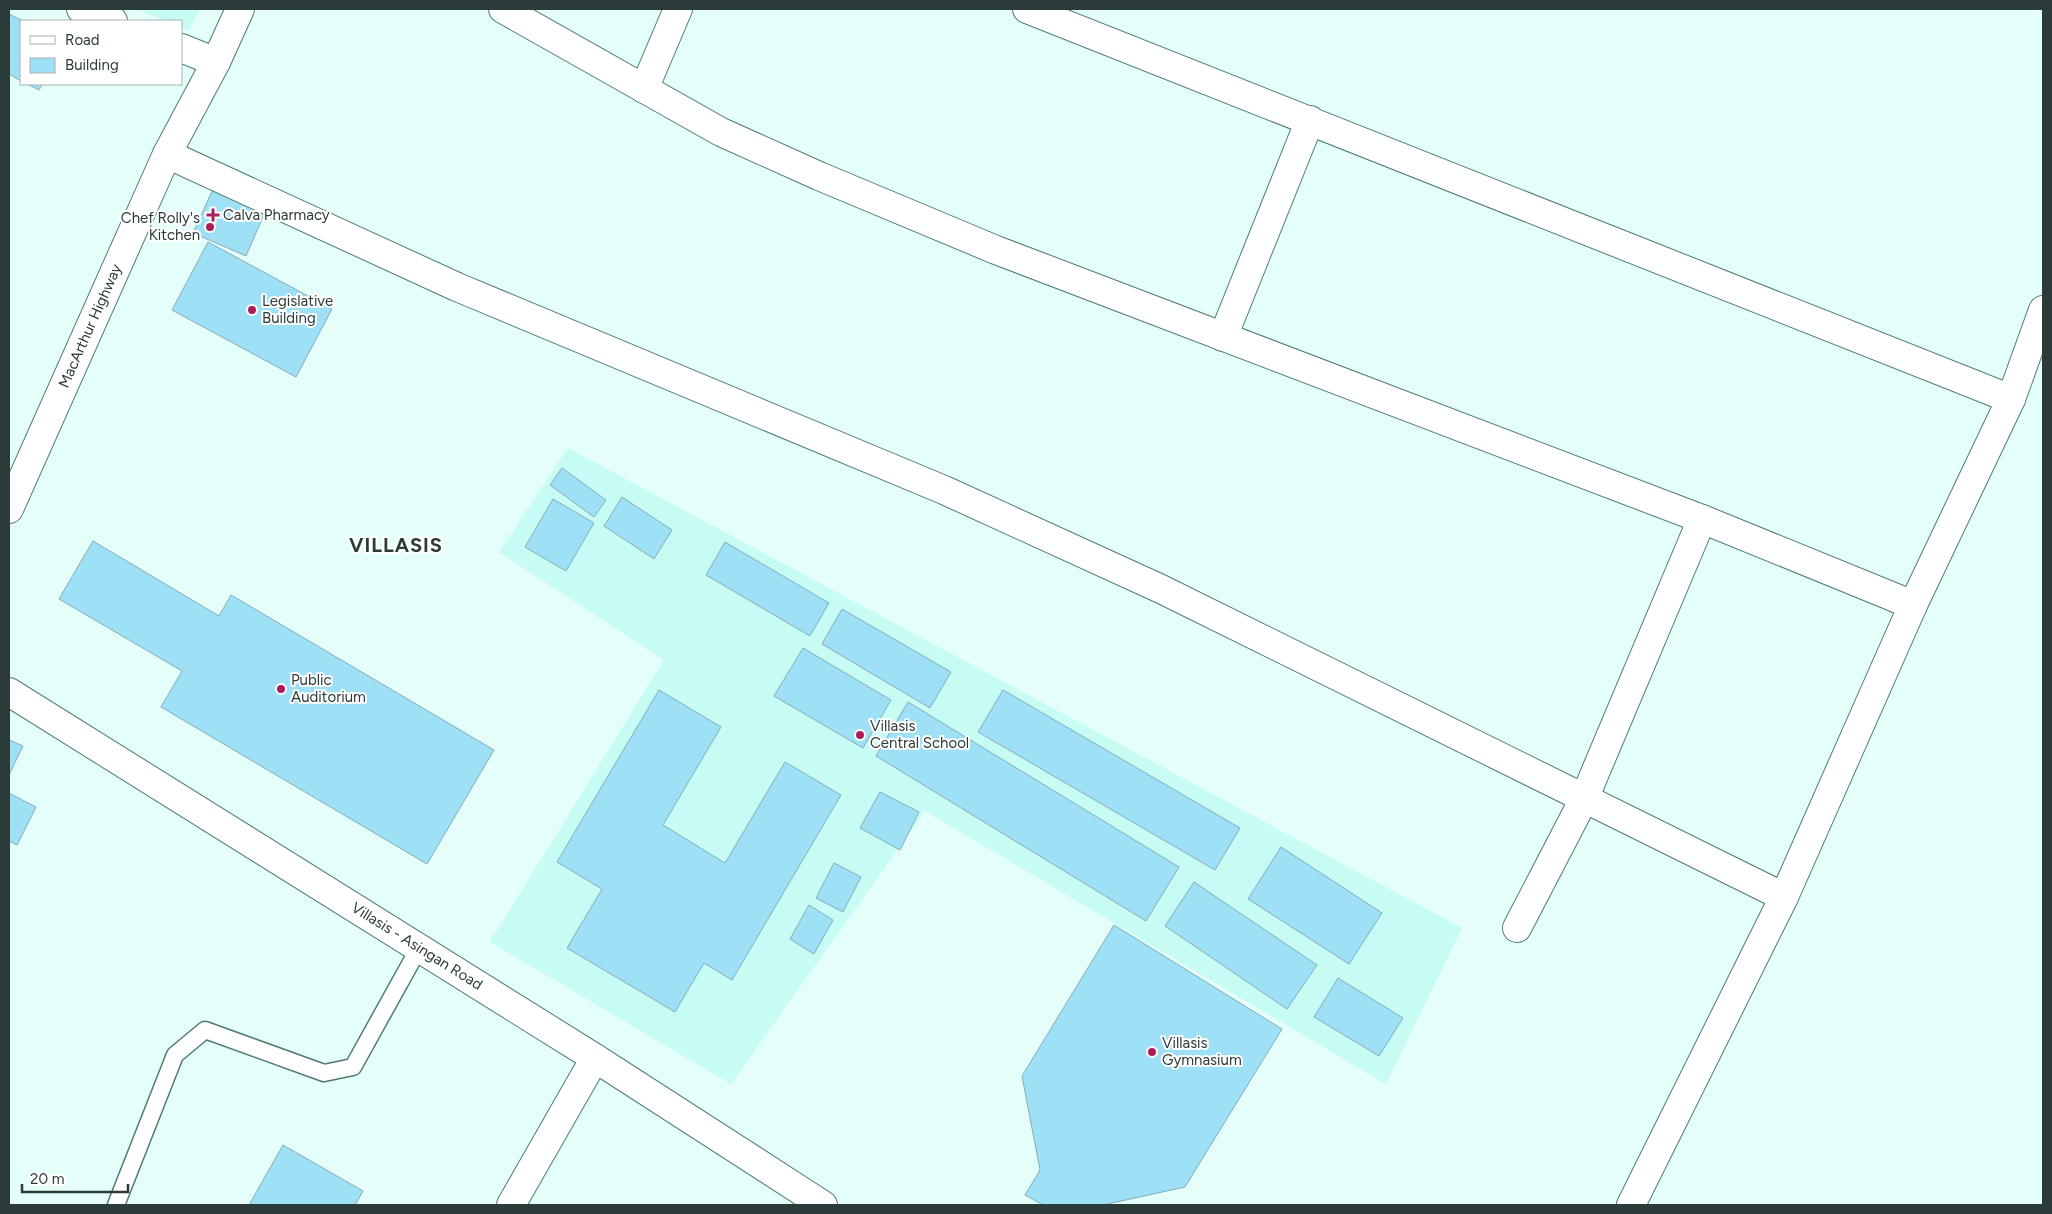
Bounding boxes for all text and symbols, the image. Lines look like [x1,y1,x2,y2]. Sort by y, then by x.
legend [20,20,182,85]
text: Road [65,31,100,49]
text: Building [65,56,119,74]
place label: Calva Pharmacy [223,206,330,224]
place label: Chef Rolly's Kitchen [121,209,200,244]
marker: Calva Pharmacy [207,209,219,221]
marker: Chef Rolly's Kitchen [204,221,216,233]
street label: MacArthur Highway [55,261,125,391]
place label: Legislative Building [262,292,333,327]
marker: Legislative Building [246,304,258,316]
district label: VILLASIS [349,533,443,557]
place label: Public Auditorium [291,671,366,706]
marker: Public Auditorium [275,683,287,695]
place label: Villasis Central School [870,717,969,752]
marker: Villasis Central School [854,729,866,741]
street label: Villasis - Asingan Road [348,898,486,994]
place label: Villasis Gymnasium [1162,1034,1242,1069]
marker: Villasis Gymnasium [1146,1046,1158,1058]
scale bar [22,1162,129,1194]
text: 20 m [30,1170,64,1188]

